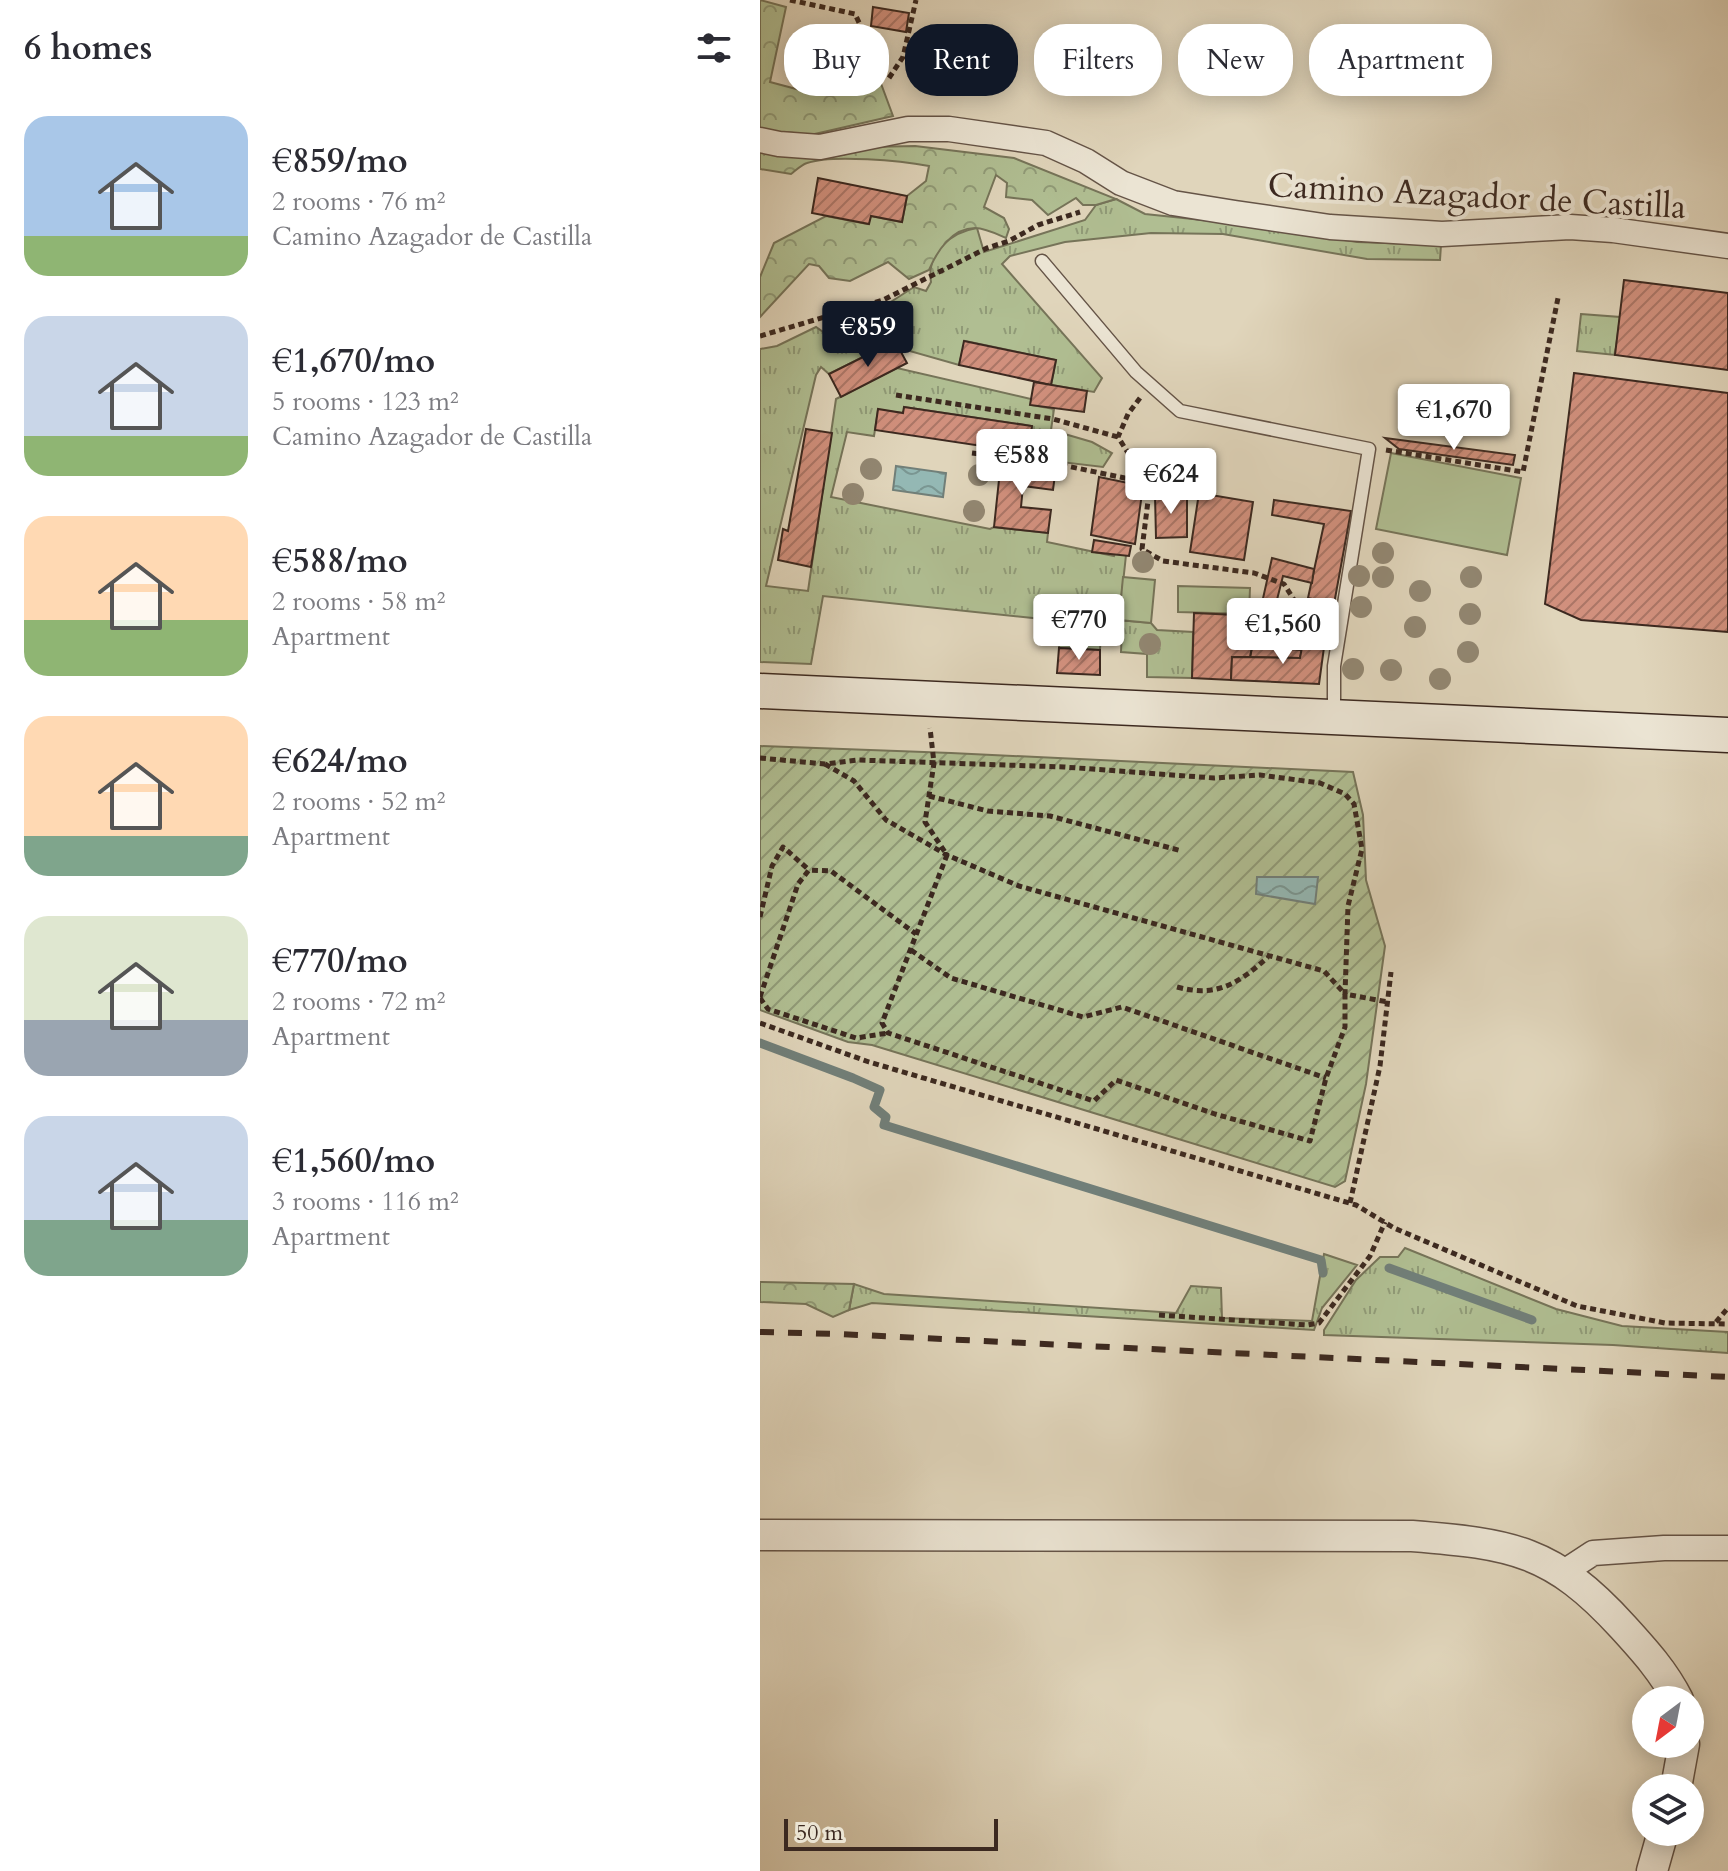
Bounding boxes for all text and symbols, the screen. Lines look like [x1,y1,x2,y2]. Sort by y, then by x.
chip: Buy [784,24,889,96]
chip: Rent [905,24,1018,96]
chip: Filters [1034,24,1162,96]
chip: New [1178,24,1293,96]
chip: Apartment [1309,24,1492,96]
text: 6 homes [24,25,152,71]
icon: filters [692,26,736,70]
text: €859/mo [272,138,408,184]
icon: home [88,148,184,244]
street label: Camino Azagador de Castilla [1267,162,1688,230]
text: 2 rooms · 76 m² [272,184,445,219]
text: Camino Azagador de Castilla [272,219,592,254]
pin: €859 [821,301,915,369]
text: €859 [840,309,896,344]
text: €1,670/mo [272,338,435,384]
icon: home [88,348,184,444]
text: 5 rooms · 123 m² [272,384,459,419]
pin: €1,670 [1389,384,1519,452]
text: €1,670 [1416,392,1492,427]
text: Camino Azagador de Castilla [272,419,592,454]
pin: €588 [975,429,1069,497]
text: €588 [994,437,1050,472]
pin: €624 [1124,448,1218,516]
text: €624 [1143,456,1199,491]
text: €588/mo [272,538,408,584]
icon: home [88,548,184,644]
text: 2 rooms · 58 m² [272,584,445,619]
pin: €770 [1032,594,1126,662]
pin: €1,560 [1218,598,1348,666]
text: €770 [1051,602,1107,637]
text: €1,560 [1245,606,1321,641]
text: Apartment [272,619,390,654]
text: €624/mo [272,738,408,784]
icon: home [88,748,184,844]
text: 2 rooms · 52 m² [272,784,445,819]
text: Apartment [272,819,390,854]
text: €770/mo [272,938,408,984]
icon: home [88,948,184,1044]
text: 2 rooms · 72 m² [272,984,445,1019]
text: Apartment [272,1019,390,1054]
text: €1,560/mo [272,1138,435,1184]
icon: home [88,1148,184,1244]
text: 3 rooms · 116 m² [272,1184,459,1219]
text: Apartment [272,1219,390,1254]
north arrow [1632,1686,1704,1758]
map controls [1632,1686,1704,1846]
button: layers [1632,1774,1704,1846]
scale bar [784,1815,998,1851]
text: 50 m [796,1818,843,1848]

